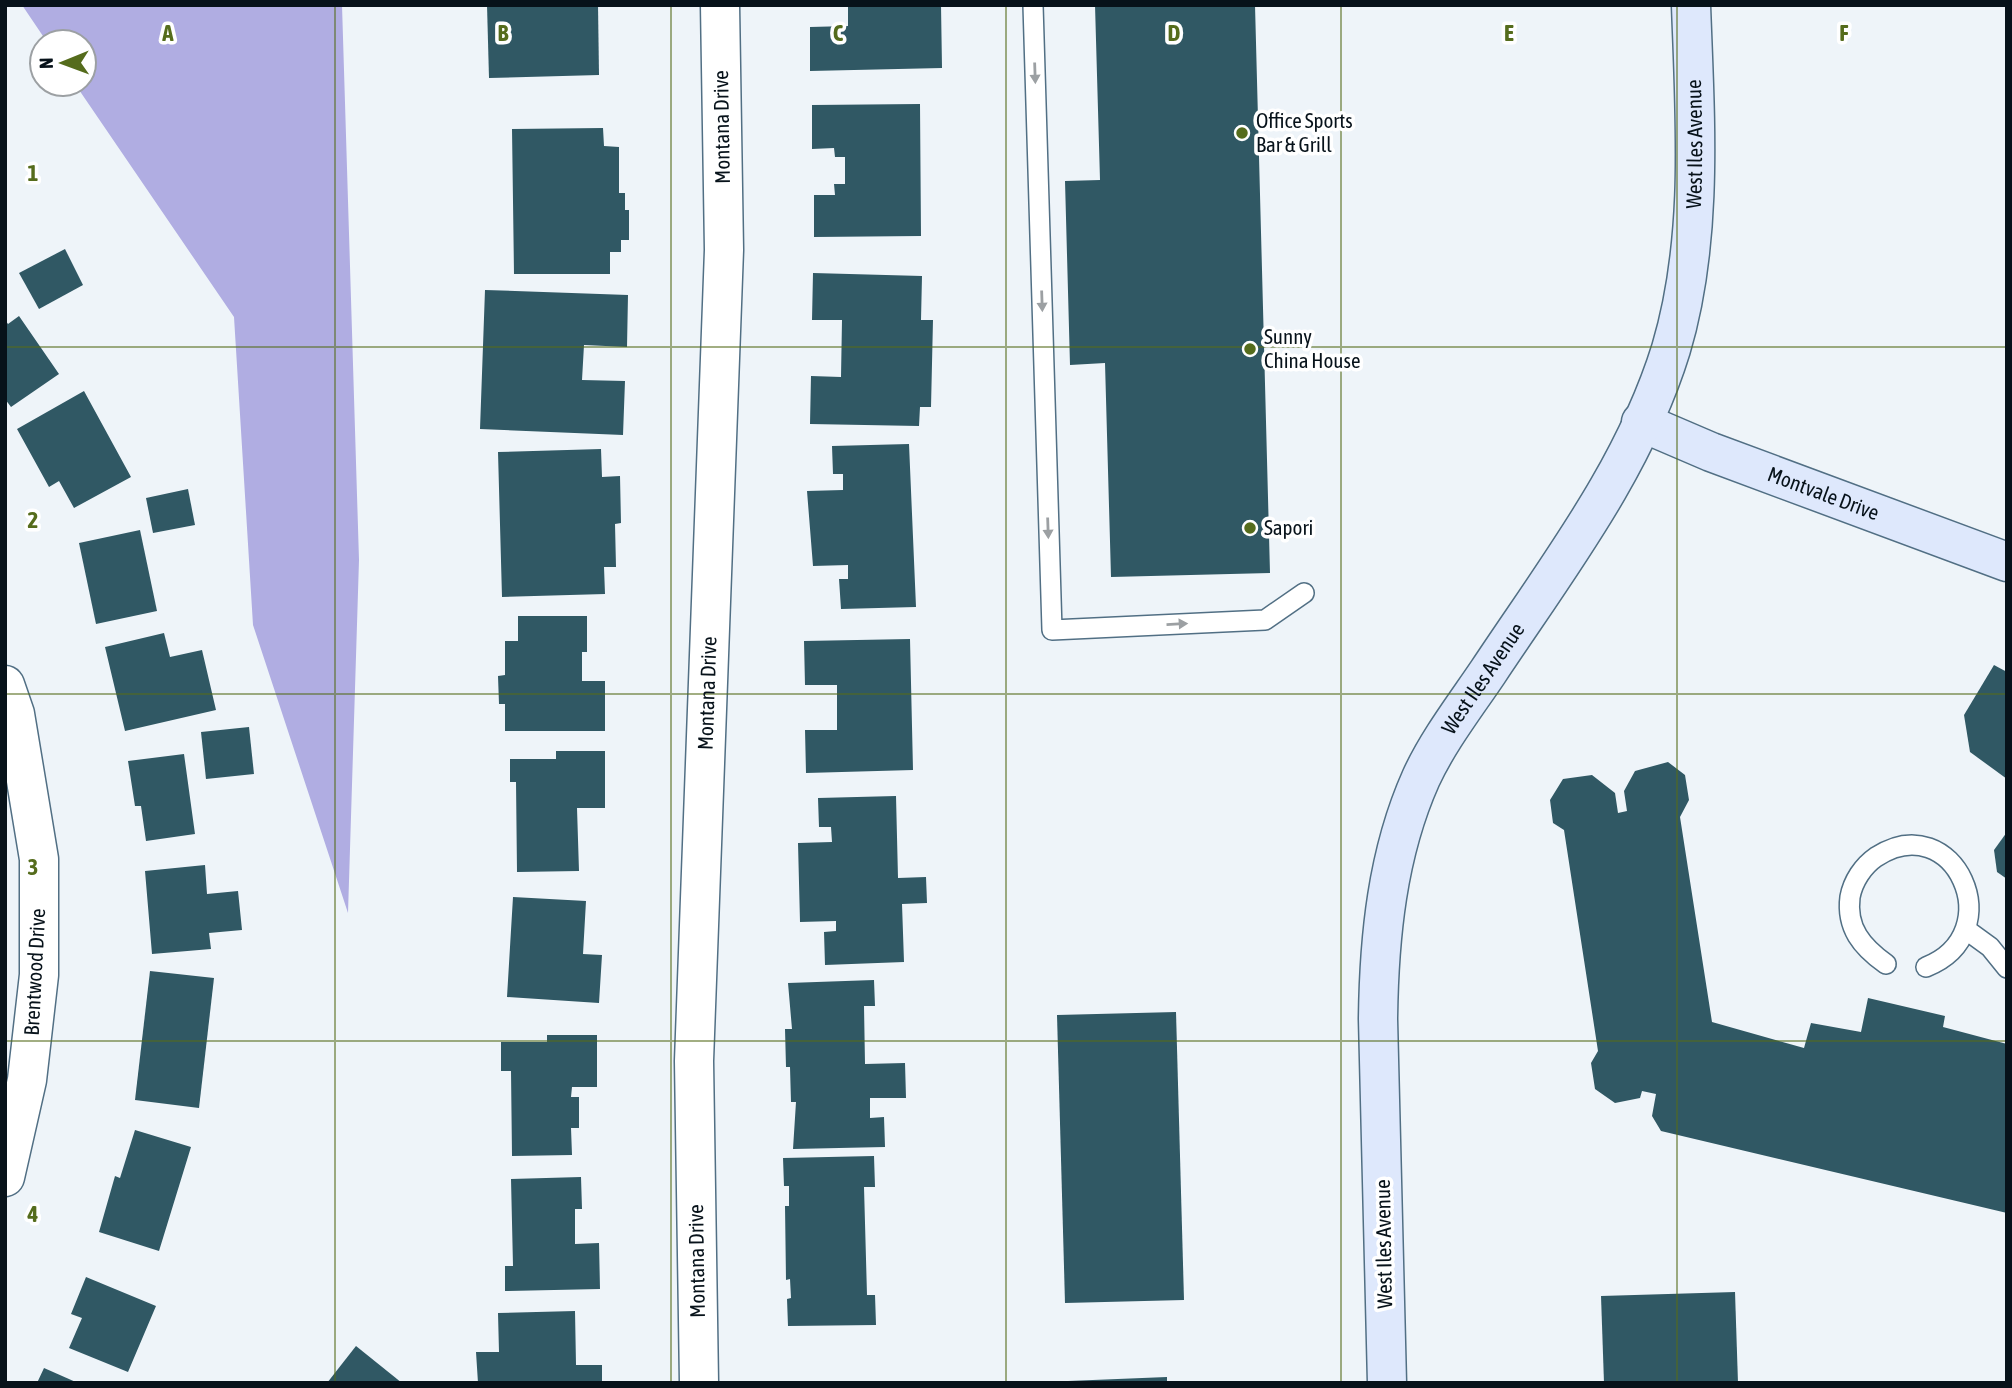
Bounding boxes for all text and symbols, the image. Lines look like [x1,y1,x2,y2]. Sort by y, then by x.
text: A [161,20,174,46]
text: B [498,20,509,46]
text: C [833,20,844,46]
text: D [1168,20,1181,46]
text: E [1504,20,1514,46]
text: F [1839,20,1849,46]
north arrow [28,28,98,98]
text: N [35,57,57,69]
one-way arrow [1029,63,1040,85]
street label: Montana Drive [708,70,734,184]
street label: West Iles Avenue [1681,79,1706,209]
place label: Office Sports Bar & Grill [1256,108,1353,156]
marker: Office Sports Bar & Grill [1234,125,1250,141]
text: 1 [28,160,39,186]
one-way arrow [1036,290,1047,312]
place label: Sunny China House [1264,324,1360,372]
marker: Sunny China House [1242,341,1258,357]
street label: Montvale Drive [1765,461,1883,524]
text: 2 [28,507,38,533]
place label: Sapori [1264,515,1313,539]
one-way arrow [1043,518,1054,540]
marker: Sapori [1242,520,1258,536]
one-way arrow [1167,618,1189,629]
street label: West Iles Avenue [1436,618,1529,738]
street label: Montana Drive [693,636,721,750]
text: 3 [28,854,38,880]
street label: Brentwood Drive [19,908,49,1036]
street label: West Iles Avenue [1370,1179,1396,1309]
text: 4 [27,1201,39,1227]
street label: Montana Drive [683,1204,709,1318]

